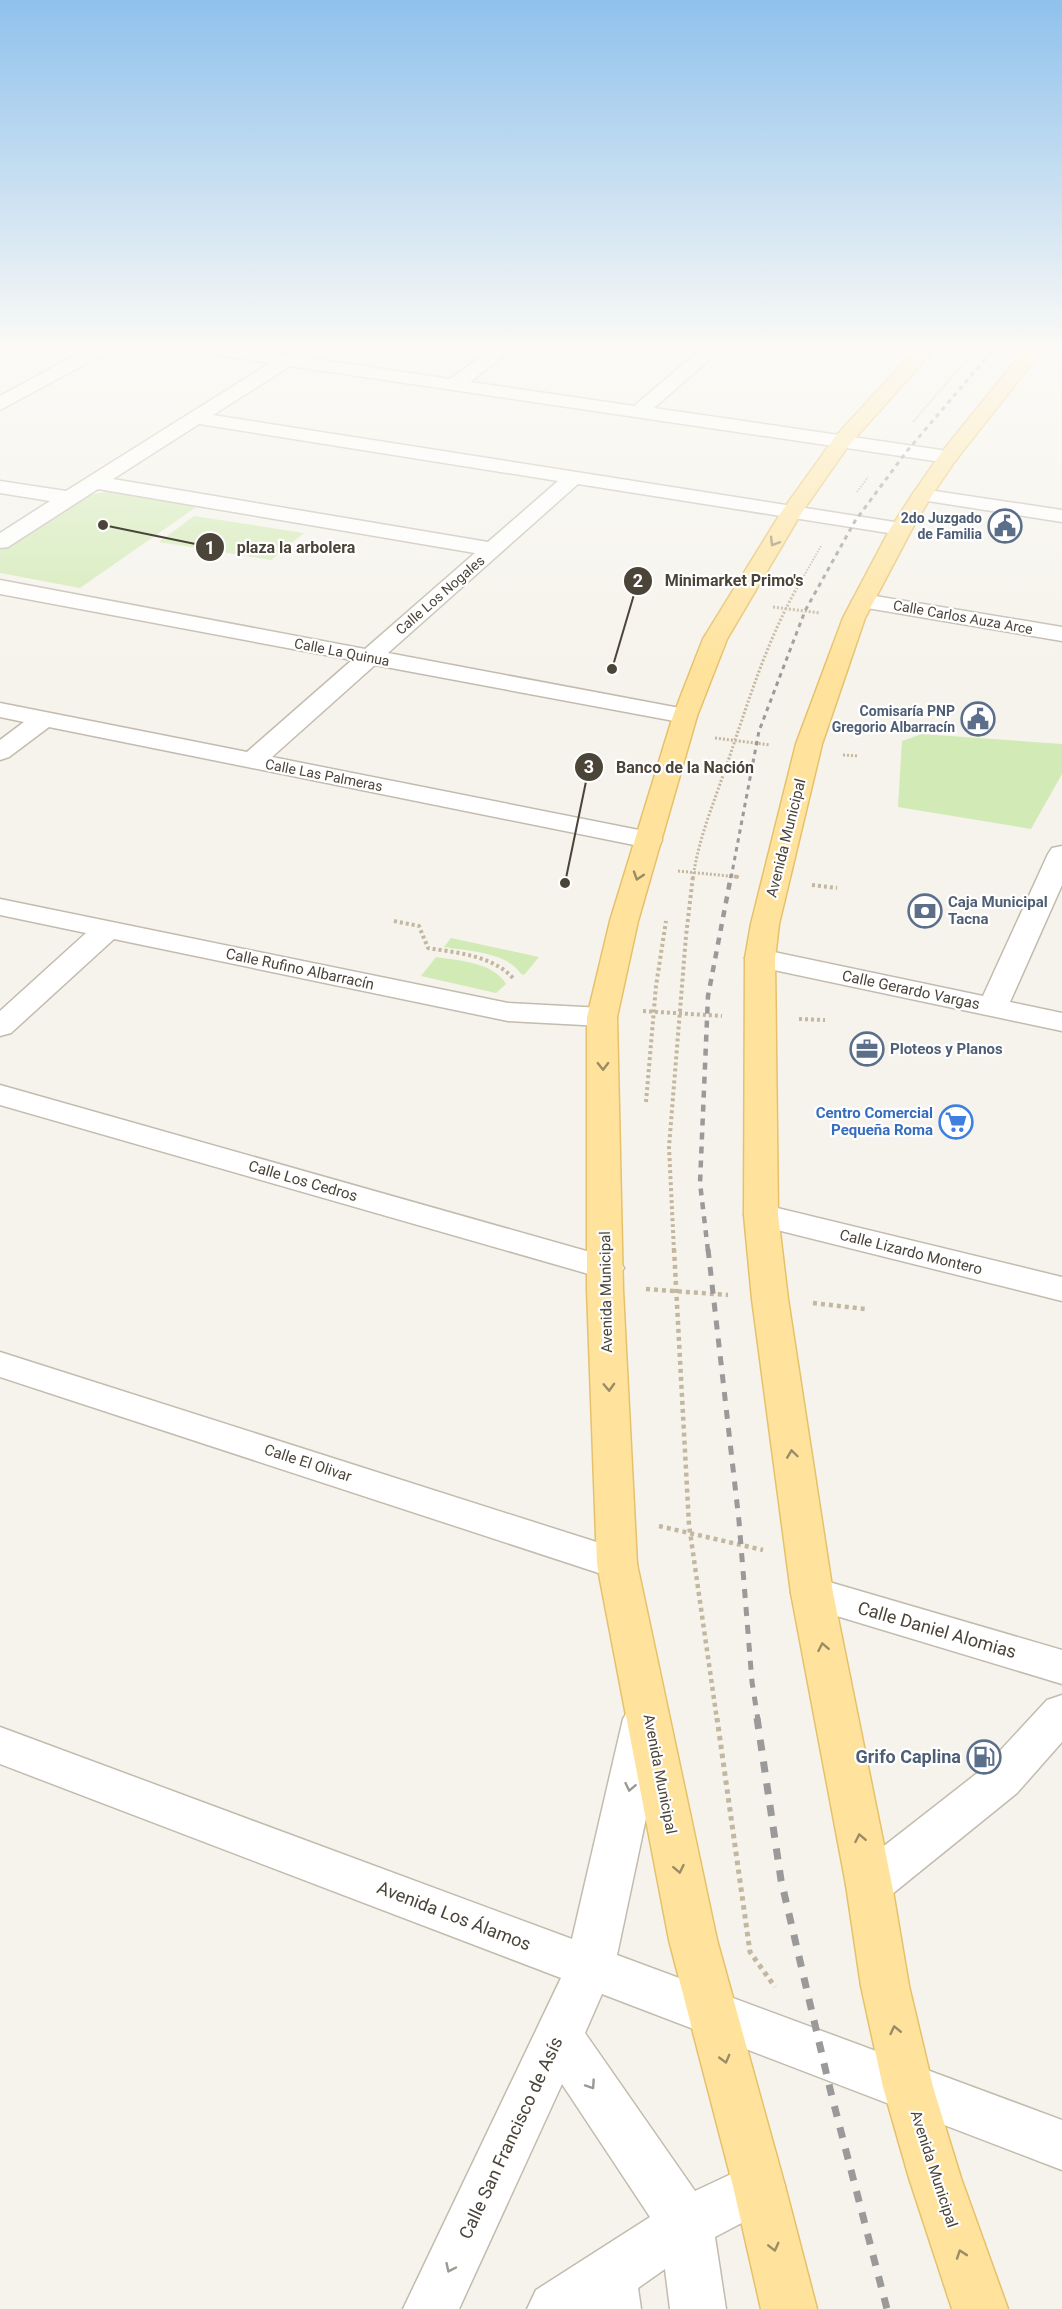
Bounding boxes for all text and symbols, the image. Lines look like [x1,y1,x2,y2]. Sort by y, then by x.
public building icon: 2do Juzgado de Familia [987,508,1023,544]
place label: 2do Juzgado de Familia [901,510,982,542]
callout: plaza la arbolera [195,530,368,564]
one-way arrow [770,536,781,546]
text: 1 [205,537,215,558]
text: plaza la arbolera [237,538,356,557]
street label: Calle Los Nogales [392,552,488,638]
callout: Minimarket Primo's [623,564,816,598]
text: 2 [633,570,643,591]
text: Minimarket Primo's [665,571,803,590]
street label: Calle Carlos Auza Arce [892,597,1034,637]
street label: Calle La Quinua [293,635,391,669]
public building icon: Comisaría PNP Gregorio Albarracín [960,701,996,737]
place label: Comisaría PNP Gregorio Albarracín [832,703,955,735]
callout: Banco de la Nación [574,750,766,784]
street label: Calle Las Palmeras [264,756,384,794]
text: 3 [584,756,594,777]
text: Banco de la Nación [616,758,754,777]
street label: Avenida Municipal [763,777,809,899]
one-way arrow [633,870,646,881]
bank icon: Caja Municipal Tacna [907,893,943,929]
place label: Caja Municipal Tacna [948,893,1048,928]
street label: Calle Rufino Albarracín [224,944,376,994]
street label: Calle Gerardo Vargas [840,967,982,1013]
office icon: Ploteos y Planos [849,1031,885,1067]
place label: Ploteos y Planos [890,1040,1003,1058]
one-way arrow [596,1061,609,1070]
place label: Centro Comercial Pequeña Roma [816,1104,933,1139]
supermarket icon: Centro Comercial Pequeña Roma [938,1104,974,1140]
street label: Calle Los Cedros [246,1157,360,1205]
street label: Calle Lizardo Montero [838,1226,984,1278]
street label: Avenida Municipal [596,1231,616,1353]
one-way arrow [602,1382,615,1391]
street label: Calle El Olivar [262,1440,354,1486]
one-way arrow [786,1449,798,1459]
street label: Calle Daniel Alomias [855,1597,1019,1662]
one-way arrow [817,1642,830,1652]
street label: Avenida Municipal [640,1712,680,1836]
fuel station icon: Grifo Caplina [966,1739,1002,1775]
place label: Grifo Caplina [856,1746,961,1767]
one-way arrow [624,1781,637,1791]
one-way arrow [854,1833,867,1843]
one-way arrow [672,1864,685,1874]
street label: Avenida Los Álamos [374,1876,534,1955]
one-way arrow [889,2025,902,2035]
street label: Calle San Francisco de Asís [454,2033,567,2242]
one-way arrow [717,2054,730,2064]
one-way arrow [584,2078,595,2089]
street label: Avenida Municipal [907,2108,961,2230]
one-way arrow [766,2242,779,2252]
one-way arrow [956,2249,969,2260]
one-way arrow [446,2262,458,2273]

